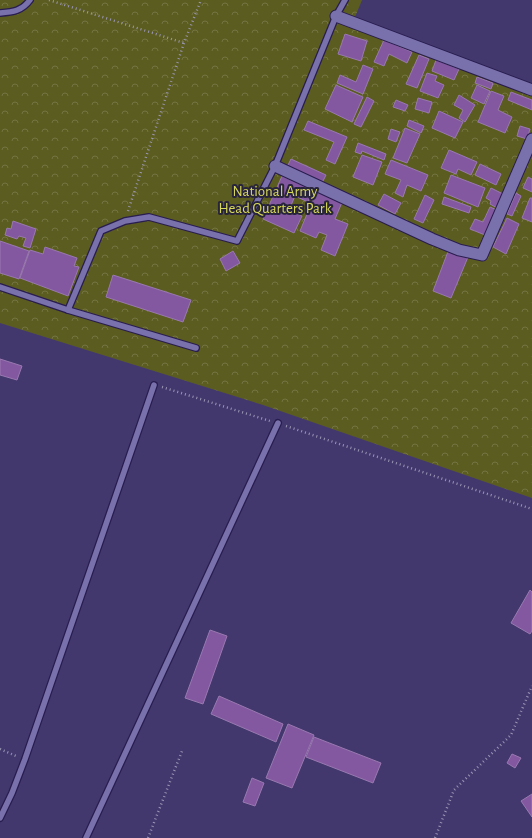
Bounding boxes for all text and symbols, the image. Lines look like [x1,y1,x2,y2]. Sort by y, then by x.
park label: National Army Head Quarters Park [218,184,332,216]

